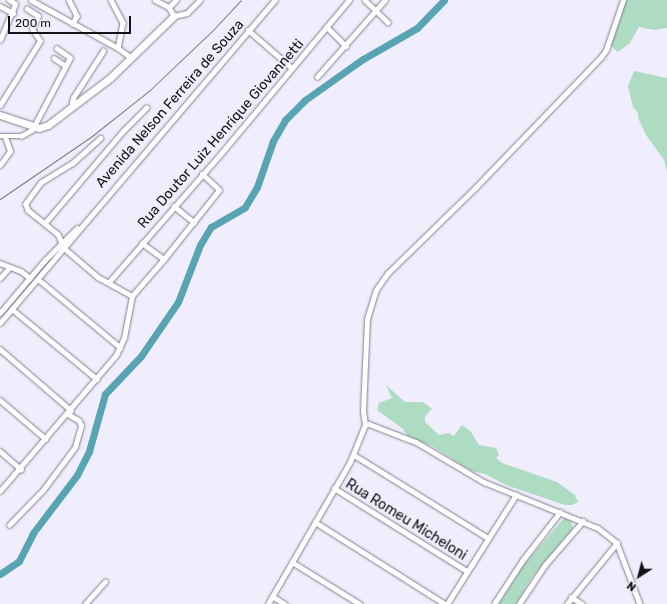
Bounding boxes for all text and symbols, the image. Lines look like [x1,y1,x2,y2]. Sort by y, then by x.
scale bar [10,8,133,34]
text: 200 m [15,16,51,30]
street label: Avenida Nelson Ferreira de Souza [92,16,248,192]
street label: Rua Doutor Luiz Henrique Giovannetti [134,36,308,232]
street label: Rua Romeu Micheloni [342,476,470,564]
north arrow [619,556,659,596]
text: N [625,579,639,594]

